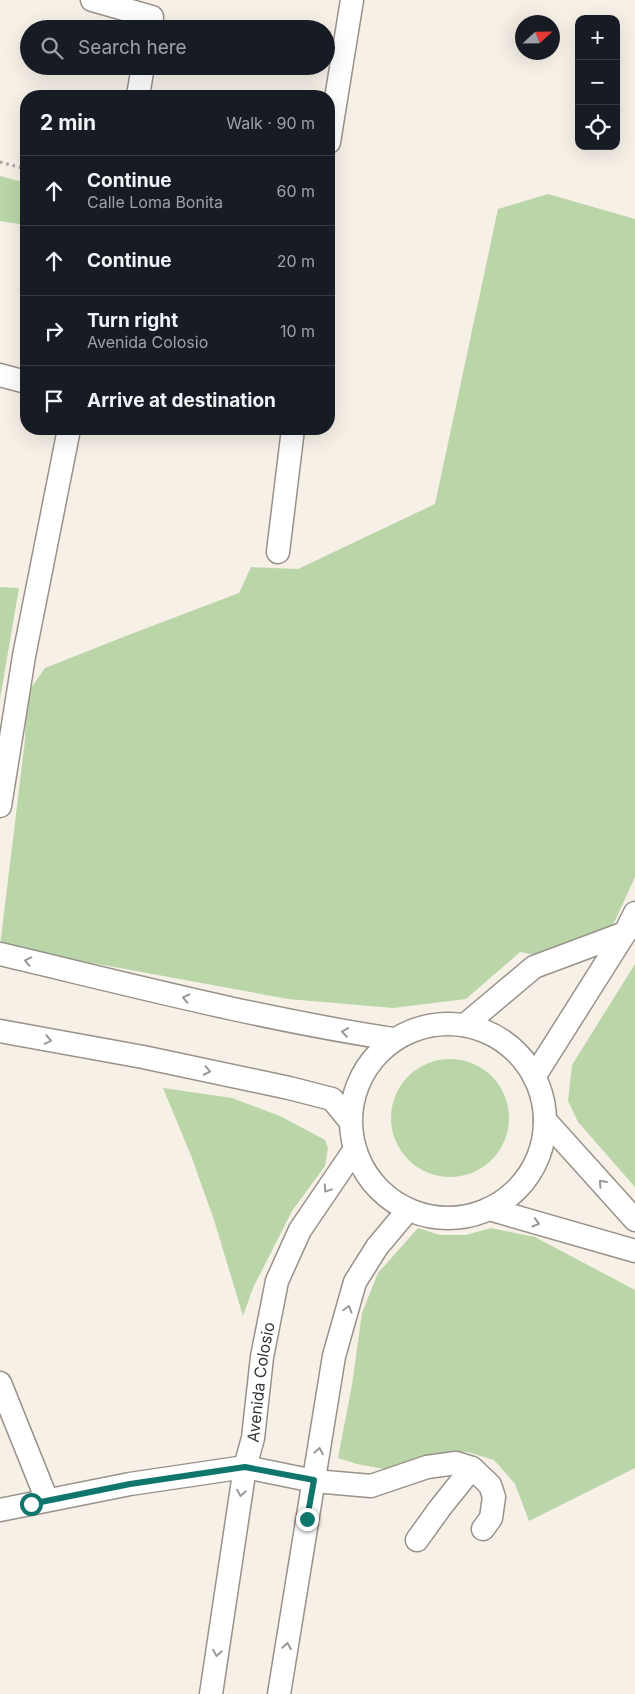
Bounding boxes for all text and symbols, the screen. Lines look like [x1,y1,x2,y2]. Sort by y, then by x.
north arrow [515,15,560,60]
map controls [575,15,620,150]
button: + [575,15,620,60]
search box [20,20,335,75]
icon: search [38,34,66,62]
text: Search here [78,36,187,59]
button: − [575,60,620,105]
button: locate [575,105,620,150]
text: 2 min [40,110,96,135]
text: Walk · 90 m [226,113,315,133]
text: Continue [87,169,172,192]
icon: ahead [40,177,68,205]
text: 60 m [276,181,315,201]
text: Calle Loma Bonita [87,192,223,212]
icon: ahead [40,247,68,275]
text: Continue [87,249,172,272]
text: 20 m [277,251,315,271]
text: Turn right [87,309,178,332]
icon: right [40,317,68,345]
text: 10 m [280,321,315,341]
text: Avenida Colosio [87,332,208,352]
icon: arrive [40,387,68,415]
text: Arrive at destination [87,389,276,412]
one-way arrow [24,956,33,967]
one-way arrow [182,993,191,1004]
one-way arrow [341,1027,349,1038]
one-way arrow [44,1034,52,1044]
one-way arrow [203,1065,212,1075]
one-way arrow [599,1180,608,1189]
one-way arrow [324,1184,334,1193]
one-way arrow [531,1217,539,1227]
one-way arrow [342,1306,352,1314]
street label: Avenida Colosio [243,1320,279,1443]
one-way arrow [313,1447,323,1455]
one-way arrow [237,1488,247,1497]
route start [20,1493,43,1516]
route end [296,1508,319,1531]
one-way arrow [281,1642,291,1650]
one-way arrow [213,1649,223,1658]

